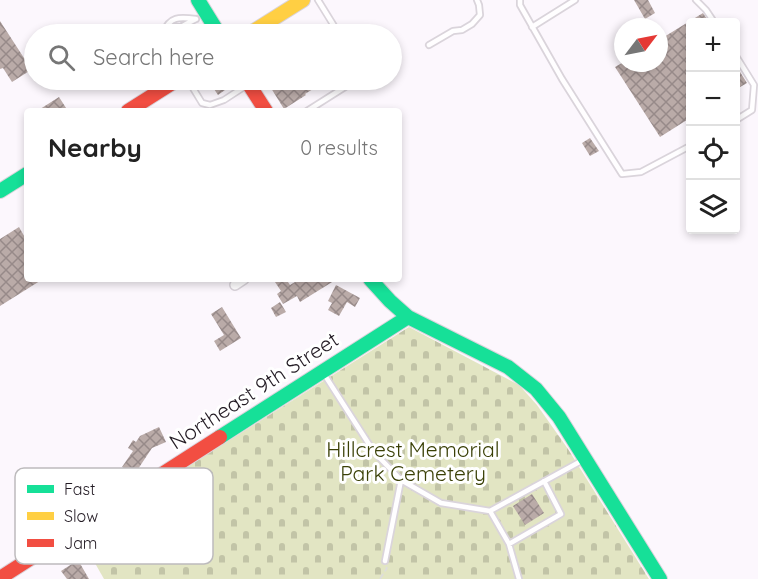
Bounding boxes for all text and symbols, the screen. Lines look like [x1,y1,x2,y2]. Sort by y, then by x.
north arrow [614,18,668,72]
map controls [686,18,740,234]
button: + [686,18,740,72]
search box [24,24,402,90]
icon: search [45,41,78,74]
text: Search here [93,43,214,71]
button: − [686,72,740,126]
button: locate [686,126,740,180]
text: Nearby [48,131,142,164]
text: 0 results [300,135,378,160]
button: layers [686,180,740,234]
street label: Northeast 9th Street [164,326,343,455]
park label: Hillcrest Memorial Park Cemetery [326,436,500,486]
legend [15,468,213,564]
text: Fast [64,479,95,499]
text: Slow [64,506,98,526]
text: Jam [64,533,97,553]

